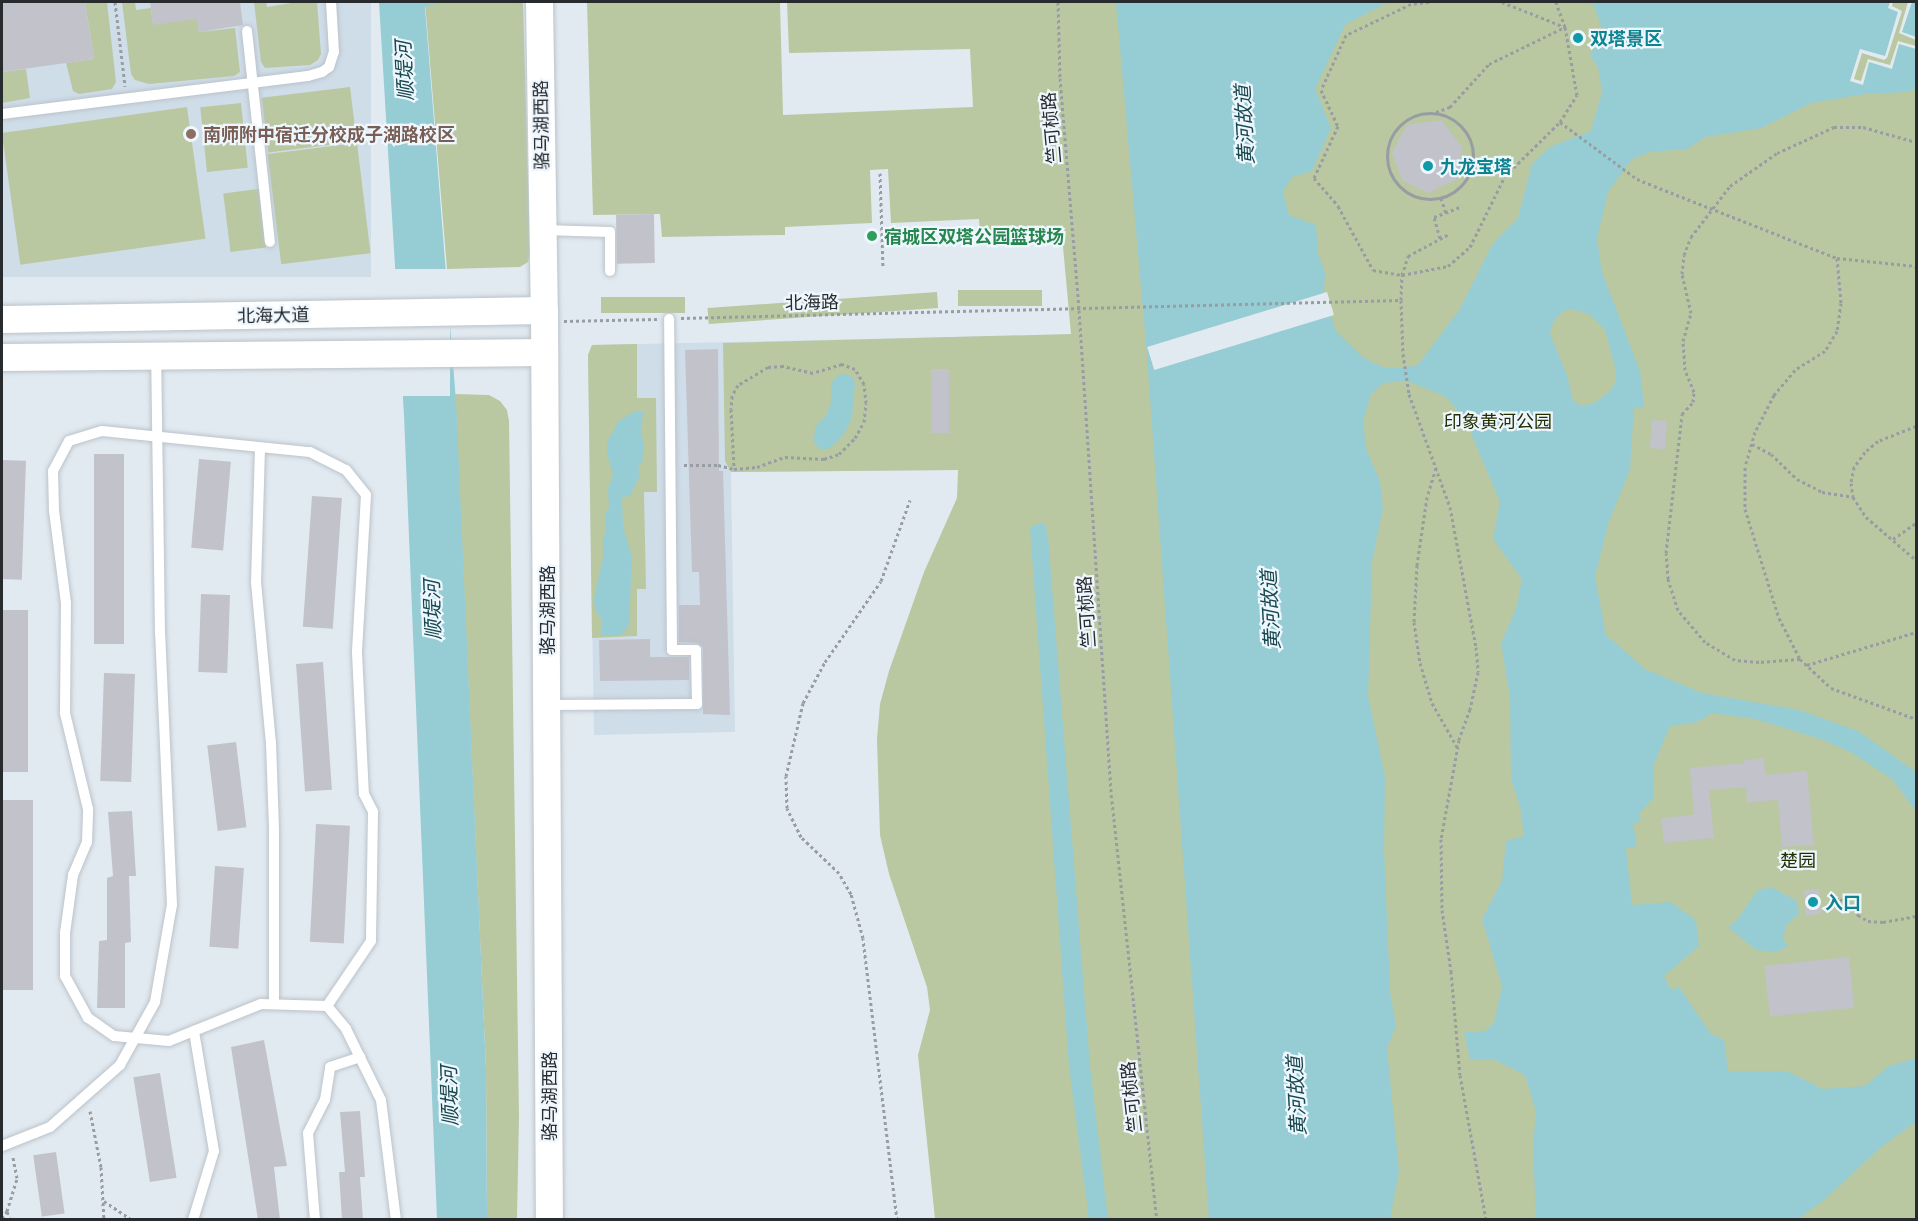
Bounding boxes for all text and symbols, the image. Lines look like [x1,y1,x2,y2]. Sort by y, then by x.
place label: 双塔景区 [1590,27,1662,49]
marker: 双塔景区 [1571,31,1585,45]
water label: 顺堤河 [390,40,418,102]
street label: 骆马湖西路 [529,80,553,170]
water label: 黄河故道 [1230,84,1258,166]
street label: 竺可桢路 [1037,91,1065,165]
place label: 南师附中宿迁分校成子湖路校区 [203,123,455,145]
marker: 南师附中宿迁分校成子湖路校区 [184,127,198,141]
place label: 九龙宝塔 [1440,155,1512,177]
marker: 九龙宝塔 [1421,159,1435,173]
place label: 宿城区双塔公园篮球场 [884,225,1064,247]
marker: 宿城区双塔公园篮球场 [865,229,879,243]
street label: 北海路 [785,291,839,313]
street label: 北海大道 [237,304,309,326]
park label: 印象黄河公园 [1444,410,1552,432]
street label: 骆马湖西路 [536,565,558,655]
water label: 黄河故道 [1256,569,1284,651]
street label: 竺可桢路 [1073,575,1099,649]
water label: 顺堤河 [419,580,445,640]
park label: 楚园 [1780,849,1816,871]
place label: 入口 [1825,891,1861,913]
marker: 入口 [1806,895,1820,909]
street label: 骆马湖西路 [538,1051,560,1141]
water label: 黄河故道 [1282,1055,1310,1137]
street label: 竺可桢路 [1116,1060,1146,1134]
water label: 顺堤河 [436,1066,462,1126]

